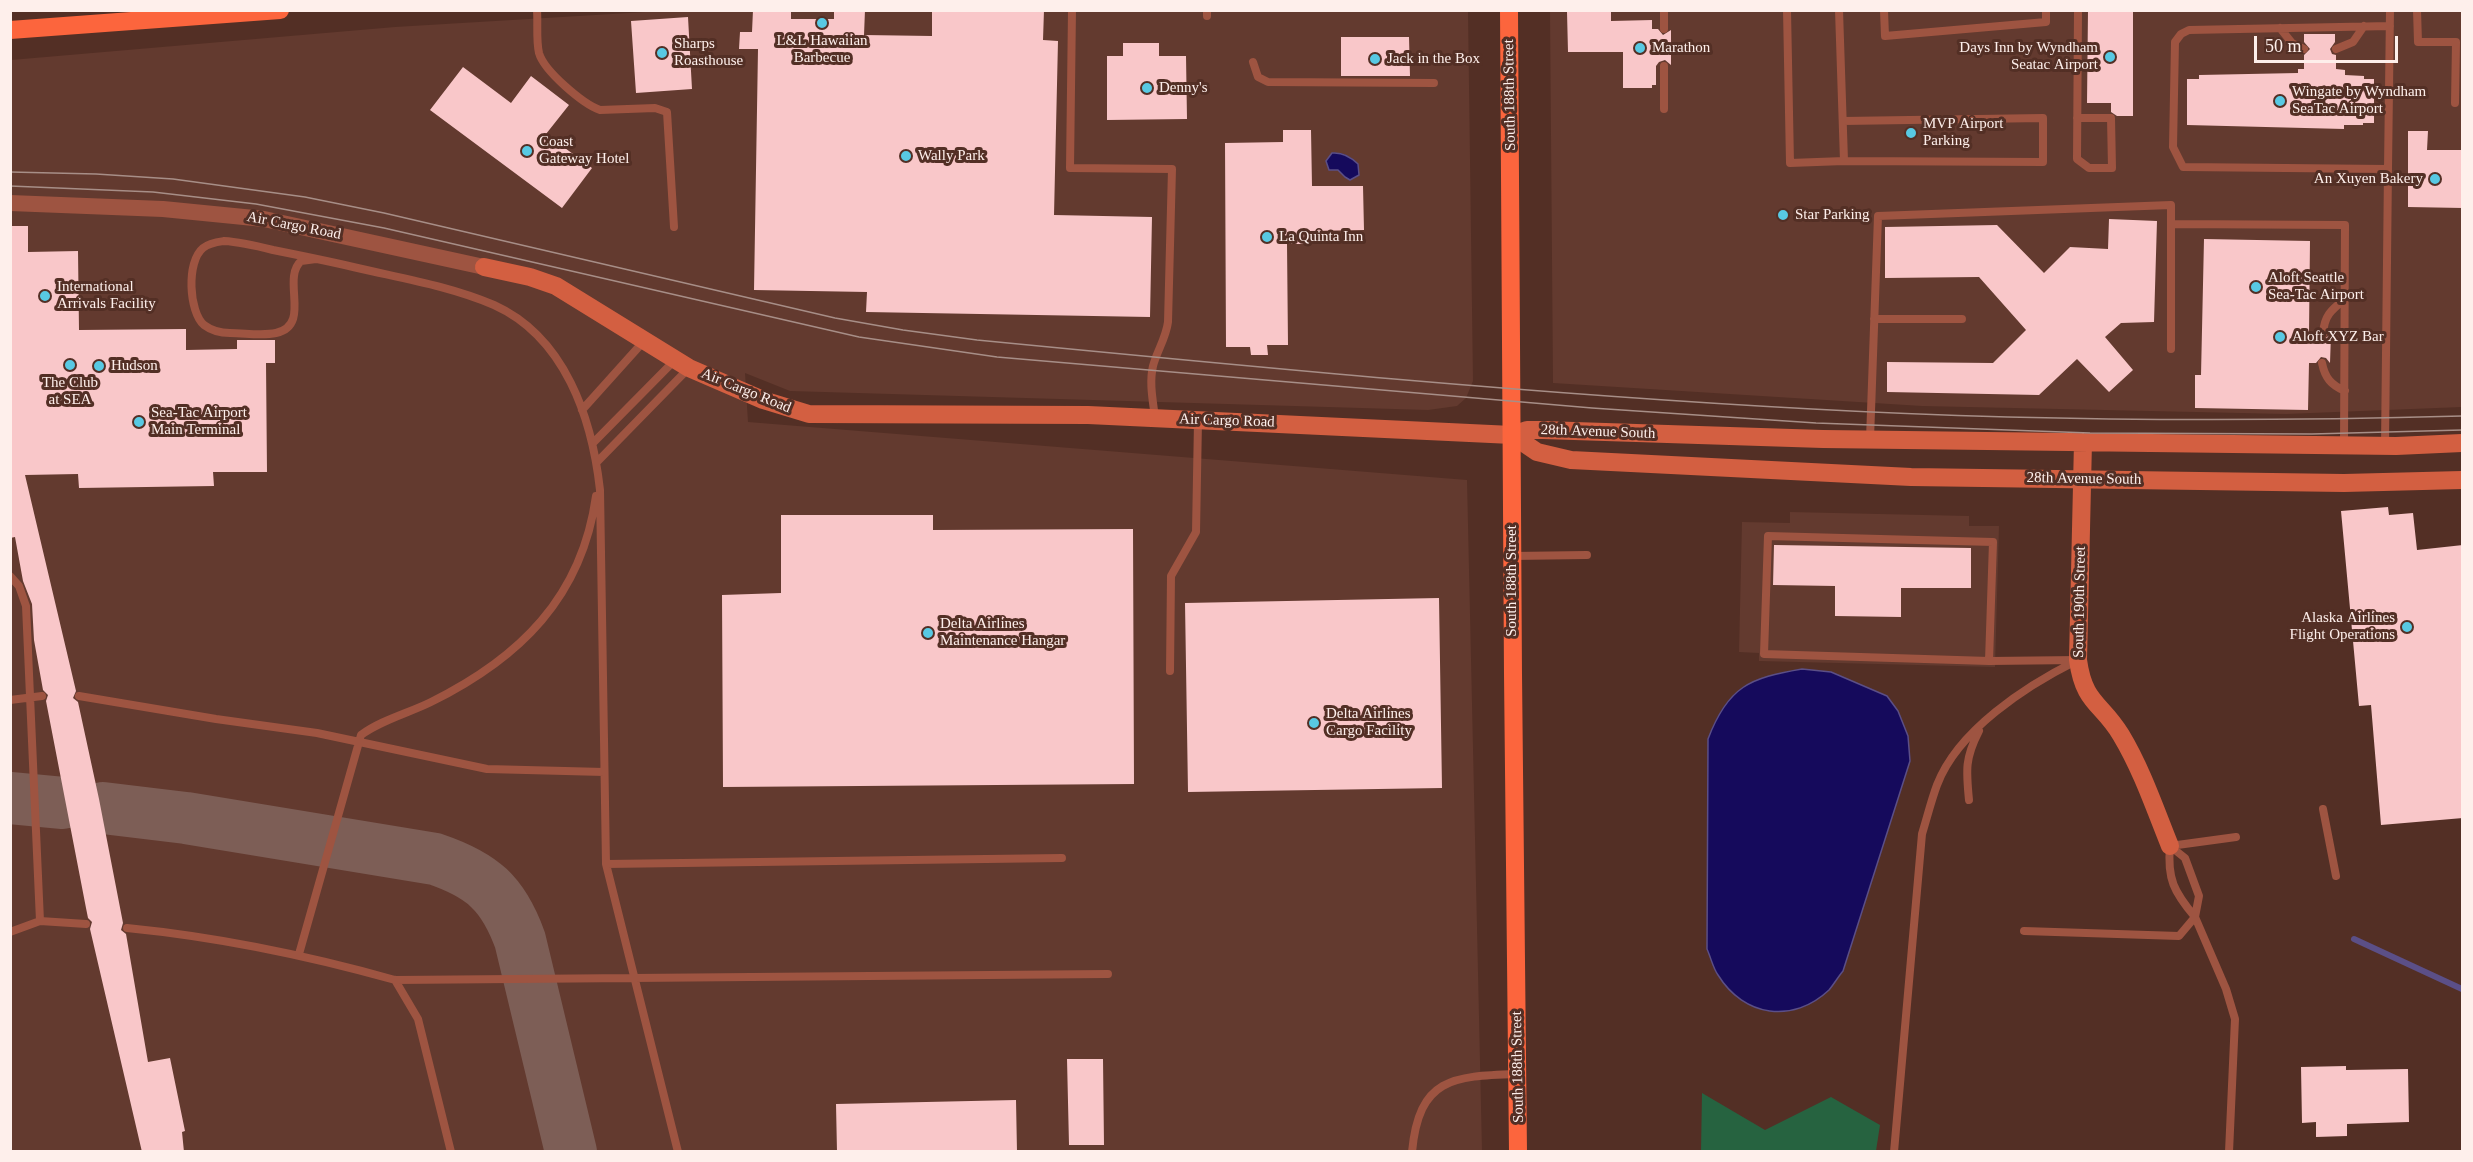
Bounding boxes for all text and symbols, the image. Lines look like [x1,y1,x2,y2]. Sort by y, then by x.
marker: L&L Hawaiian Barbecue [815,16,829,30]
scale bar [2257,24,2401,62]
place label: L&L Hawaiian Barbecue [776,32,868,67]
place label: Sharps Roasthouse [674,35,743,70]
text: 50 m [2265,36,2302,56]
street label: South 188th Street [1500,39,1520,151]
place label: Marathon [1652,39,1710,57]
place label: Days Inn by Wyndham Seatac Airport [1959,39,2098,74]
marker: Marathon [1633,41,1647,55]
marker: Sharps Roasthouse [655,46,669,60]
place label: Jack in the Box [1387,50,1480,68]
marker: Days Inn by Wyndham Seatac Airport [2103,50,2117,64]
marker: Jack in the Box [1368,52,1382,66]
place label: Denny's [1159,79,1208,97]
marker: Denny's [1140,81,1154,95]
place label: Wingate by Wyndham SeaTac Airport [2292,83,2426,118]
marker: Wingate by Wyndham SeaTac Airport [2273,94,2287,108]
place label: MVP Airport Parking [1923,115,2003,150]
marker: MVP Airport Parking [1904,126,1918,140]
place label: Coast Gateway Hotel [539,133,629,168]
marker: Coast Gateway Hotel [520,144,534,158]
place label: Wally Park [918,147,985,165]
marker: Wally Park [899,149,913,163]
place label: An Xuyen Bakery [2314,170,2423,188]
marker: An Xuyen Bakery [2428,172,2442,186]
place label: Star Parking [1795,206,1870,224]
street label: Air Cargo Road [245,208,343,244]
marker: Star Parking [1776,208,1790,222]
place label: La Quinta Inn [1279,228,1363,246]
marker: La Quinta Inn [1260,230,1274,244]
place label: Aloft Seattle Sea-Tac Airport [2268,269,2364,304]
place label: International Arrivals Facility [57,278,156,313]
marker: Aloft Seattle Sea-Tac Airport [2249,280,2263,294]
marker: International Arrivals Facility [38,289,52,303]
place label: Aloft XYZ Bar [2292,328,2384,346]
marker: Aloft XYZ Bar [2273,330,2287,344]
place label: Hudson [111,357,158,375]
marker: The Club at SEA [63,358,77,372]
marker: Hudson [92,359,106,373]
street label: Air Cargo Road [698,365,794,417]
place label: The Club at SEA [42,374,98,409]
place label: Sea-Tac Airport Main Terminal [151,404,247,439]
street label: Air Cargo Road [1179,410,1275,432]
marker: Sea-Tac Airport Main Terminal [132,415,146,429]
street label: 28th Avenue South [1540,421,1656,443]
street label: 28th Avenue South [2026,469,2142,489]
street label: South 188th Street [1503,525,1521,637]
street label: South 190th Street [2070,546,2090,658]
place label: Alaska Airlines Flight Operations [2290,609,2395,644]
place label: Delta Airlines Maintenance Hangar [940,615,1065,650]
marker: Alaska Airlines Flight Operations [2400,620,2414,634]
marker: Delta Airlines Maintenance Hangar [921,626,935,640]
place label: Delta Airlines Cargo Facility [1326,705,1412,740]
marker: Delta Airlines Cargo Facility [1307,716,1321,730]
street label: South 188th Street [1508,1011,1528,1123]

